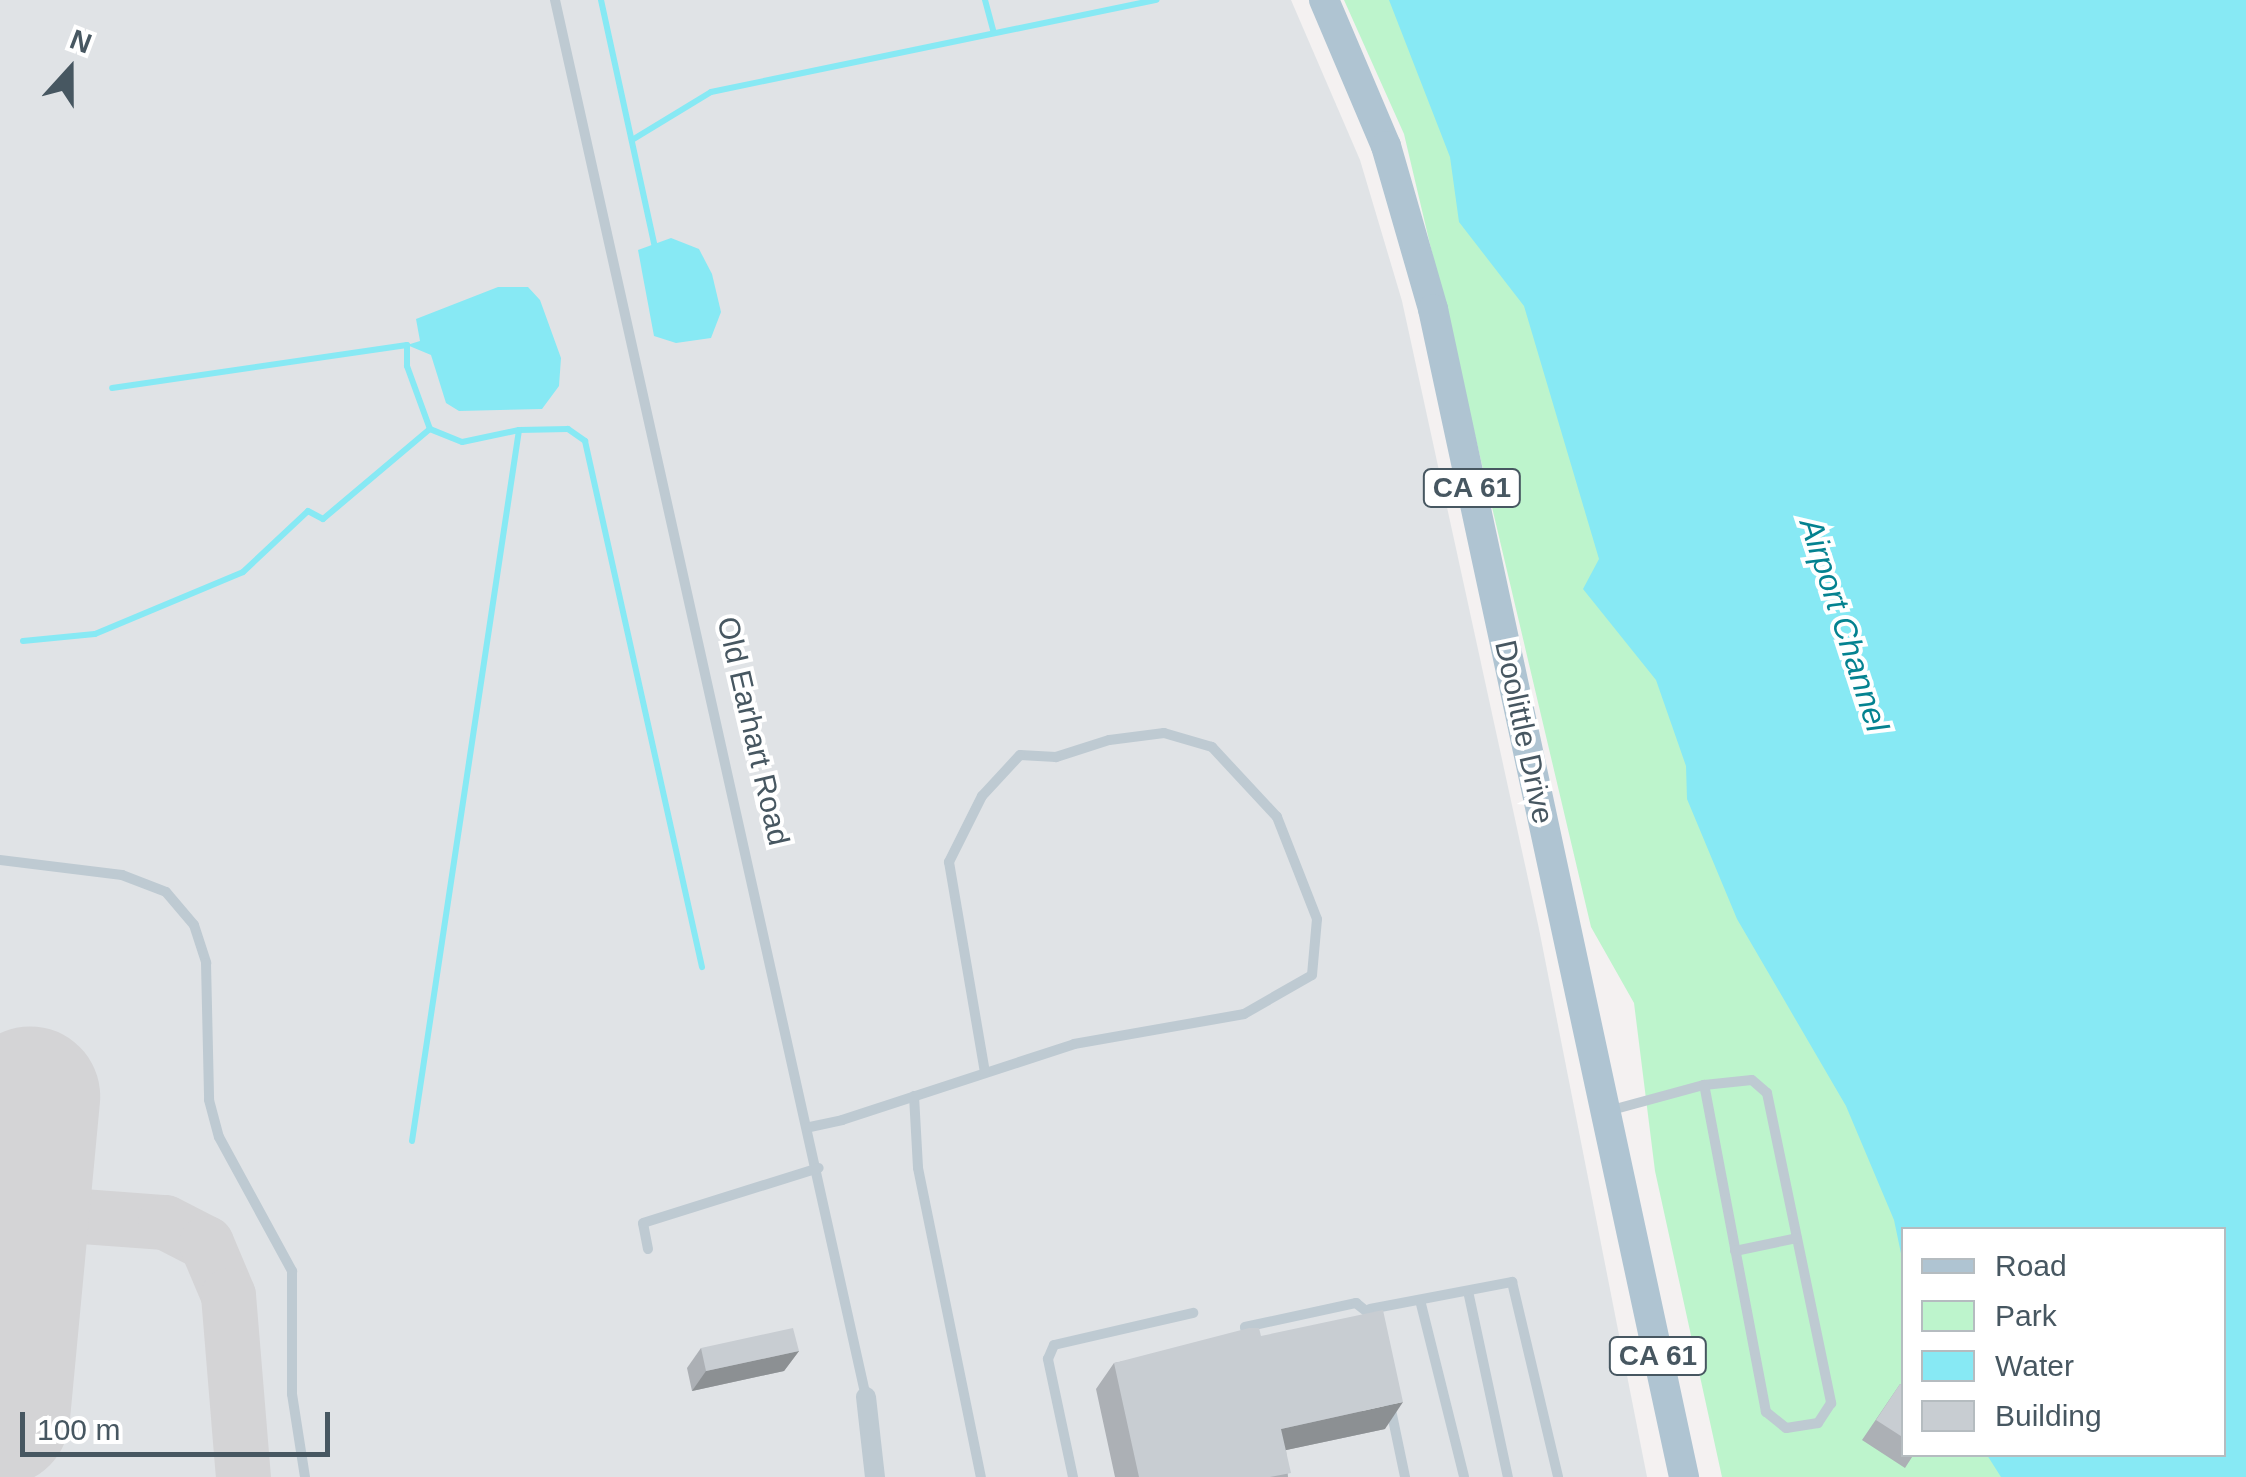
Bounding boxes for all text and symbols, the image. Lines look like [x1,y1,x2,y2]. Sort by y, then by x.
north arrow [20,20,120,120]
text: N [66,23,96,60]
road number: CA 61 [1422,465,1522,511]
water label: Airport Channel [1791,513,1897,737]
street label: Old Earhart Road [709,613,797,849]
street label: Doolittle Drive [1487,637,1561,827]
legend [1901,1227,2226,1457]
text: Road [1995,1249,2067,1282]
text: Park [1995,1299,2057,1332]
road number: CA 61 [1608,1333,1708,1379]
text: Water [1995,1349,2074,1382]
scale bar [25,1392,335,1454]
text: Building [1995,1399,2102,1432]
text: 100 m [37,1413,120,1446]

